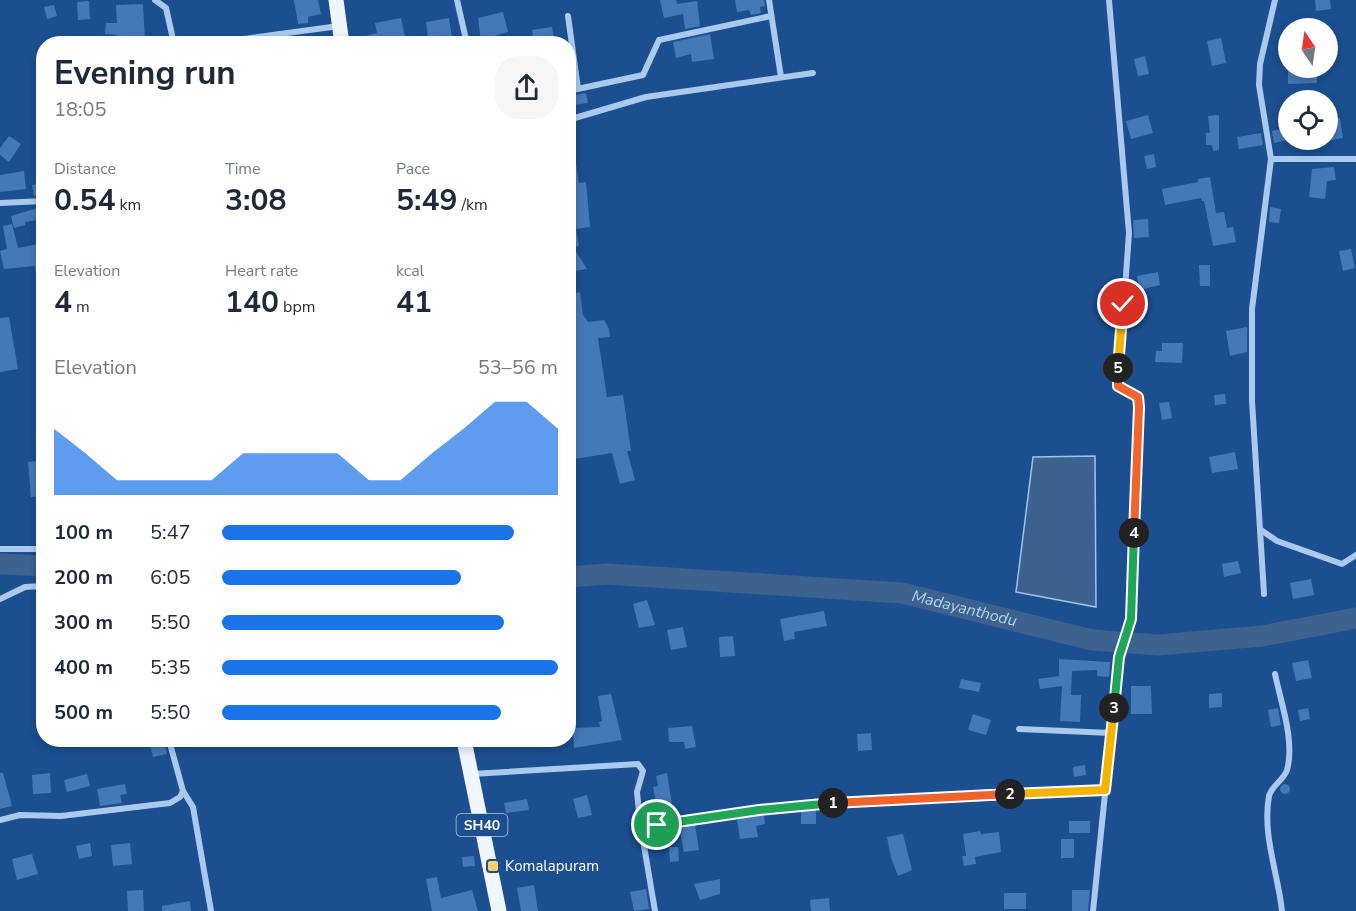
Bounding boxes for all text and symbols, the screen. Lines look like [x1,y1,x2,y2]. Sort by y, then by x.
north arrow [1278,18,1338,78]
map controls [1278,18,1338,150]
text: Evening run [54,51,236,96]
button: share [495,56,558,119]
button: locate [1278,90,1338,150]
text: 18:05 [54,96,107,123]
text: Distance [54,158,116,180]
text: Time [225,158,261,180]
text: Pace [396,158,430,180]
text: 0.54 [54,180,115,221]
text: 3:08 [225,180,286,221]
text: 5:49 [396,180,457,221]
text: km [115,194,141,216]
text: /km [457,194,488,216]
text: Elevation [54,260,120,282]
text: Heart rate [225,260,298,282]
text: kcal [396,260,424,282]
pin [1097,278,1148,329]
text: 4 [54,282,72,323]
text: 140 [225,282,279,323]
text: 41 [396,282,432,323]
icon: check [1106,287,1139,320]
text: m [72,296,90,318]
text: bpm [279,296,315,318]
pin: 5 [1103,353,1133,383]
text: Elevation [54,354,137,381]
text: 53–56 m [478,354,558,381]
text: 5 [1113,357,1123,379]
pin: 4 [1119,518,1149,548]
text: 100 m [54,519,113,546]
text: 5:47 [150,519,191,546]
text: 4 [1129,522,1139,544]
text: 200 m [54,564,113,591]
text: 6:05 [150,564,191,591]
water label: Madayanthodu [910,585,1019,632]
text: 300 m [54,609,113,636]
text: 5:50 [150,609,191,636]
text: 400 m [54,654,113,681]
text: 5:35 [150,654,191,681]
pin: 3 [1099,693,1129,723]
text: 3 [1109,697,1119,719]
text: 500 m [54,699,113,726]
text: 5:50 [150,699,191,726]
pin: 2 [995,779,1025,809]
text: 2 [1005,783,1015,805]
pin: 1 [818,788,848,818]
text: 1 [828,792,838,814]
pin [631,799,682,850]
icon: arrive [640,808,673,841]
road number: SH40 [456,814,508,836]
place label: Komalapuram [505,856,599,876]
marker: Komalapuram [486,859,500,873]

